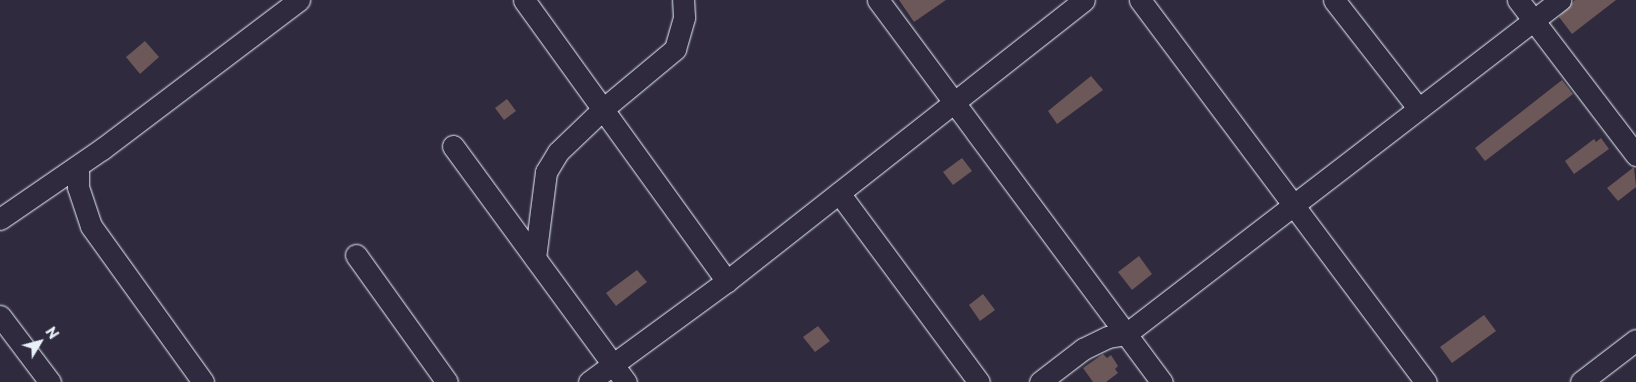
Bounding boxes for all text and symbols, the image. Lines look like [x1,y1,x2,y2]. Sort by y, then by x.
north arrow [15,317,65,367]
text: N [41,322,64,343]

